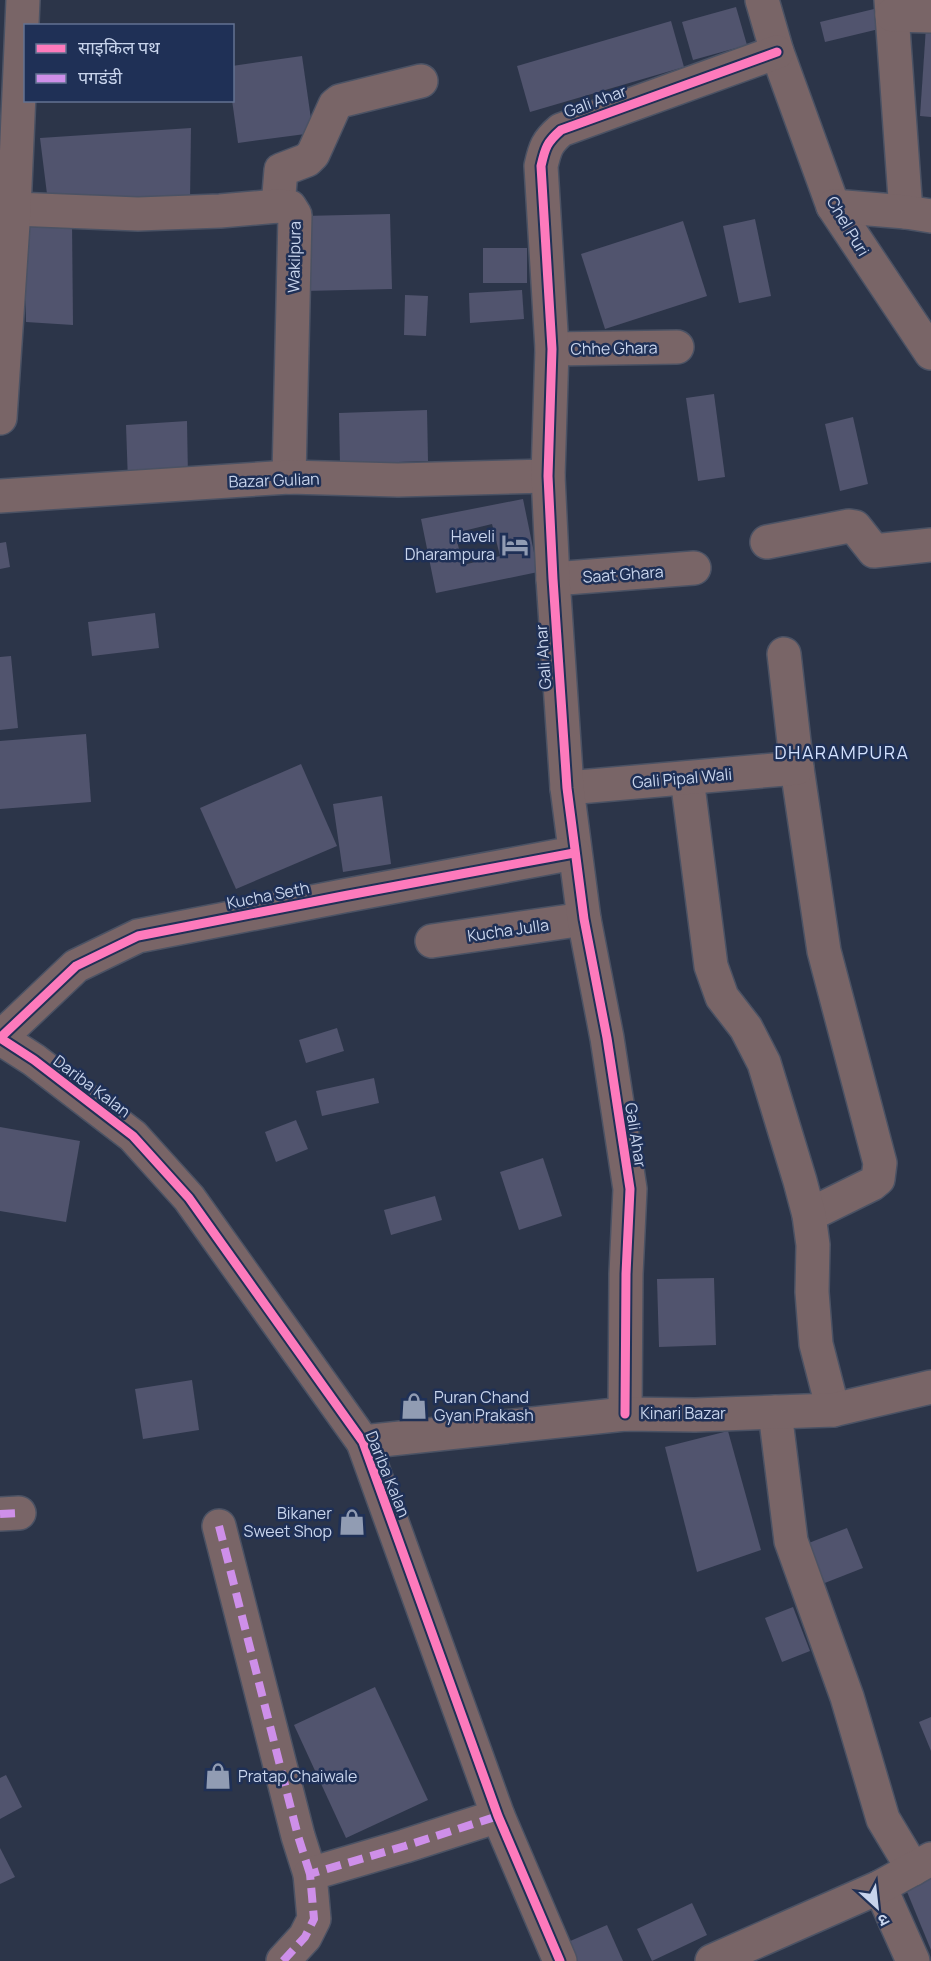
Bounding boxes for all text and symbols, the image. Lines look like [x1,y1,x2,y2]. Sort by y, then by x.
legend [24,24,234,102]
text: साइकिल पथ [78,35,160,59]
text: पगडंडी [78,65,123,89]
street label: Gali Ahar [561,79,630,122]
street label: Chel Puri [822,192,874,260]
street label: Wakilpura [282,221,306,293]
street label: Chhe Ghara [570,336,658,360]
street label: Bazar Gulian [228,467,320,493]
place label: Haveli Dharampura [405,525,495,565]
hotel icon: Haveli Dharampura [500,530,530,560]
street label: Saat Ghara [582,560,664,588]
street label: Gali Ahar [530,624,556,690]
district label: DHARAMPURA [775,740,909,764]
street label: Gali Pipal Wali [631,763,733,793]
street label: Kucha Seth [225,876,311,914]
street label: Kucha Julla [466,913,550,947]
street label: Dariba Kalan [49,1050,135,1122]
street label: Gali Ahar [620,1101,652,1169]
place label: Puran Chand Gyan Prakash [434,1386,534,1426]
shop icon: Puran Chand Gyan Prakash [399,1391,429,1421]
street label: Kinari Bazar [640,1402,726,1424]
street label: Dariba Kalan [361,1428,415,1520]
place label: Bikaner Sweet Shop [244,1502,332,1542]
shop icon: Bikaner Sweet Shop [337,1507,367,1537]
shop icon: Pratap Chaiwale [203,1761,233,1791]
place label: Pratap Chaiwale [238,1765,357,1787]
north arrow [847,1877,907,1937]
text: उ [874,1908,893,1933]

